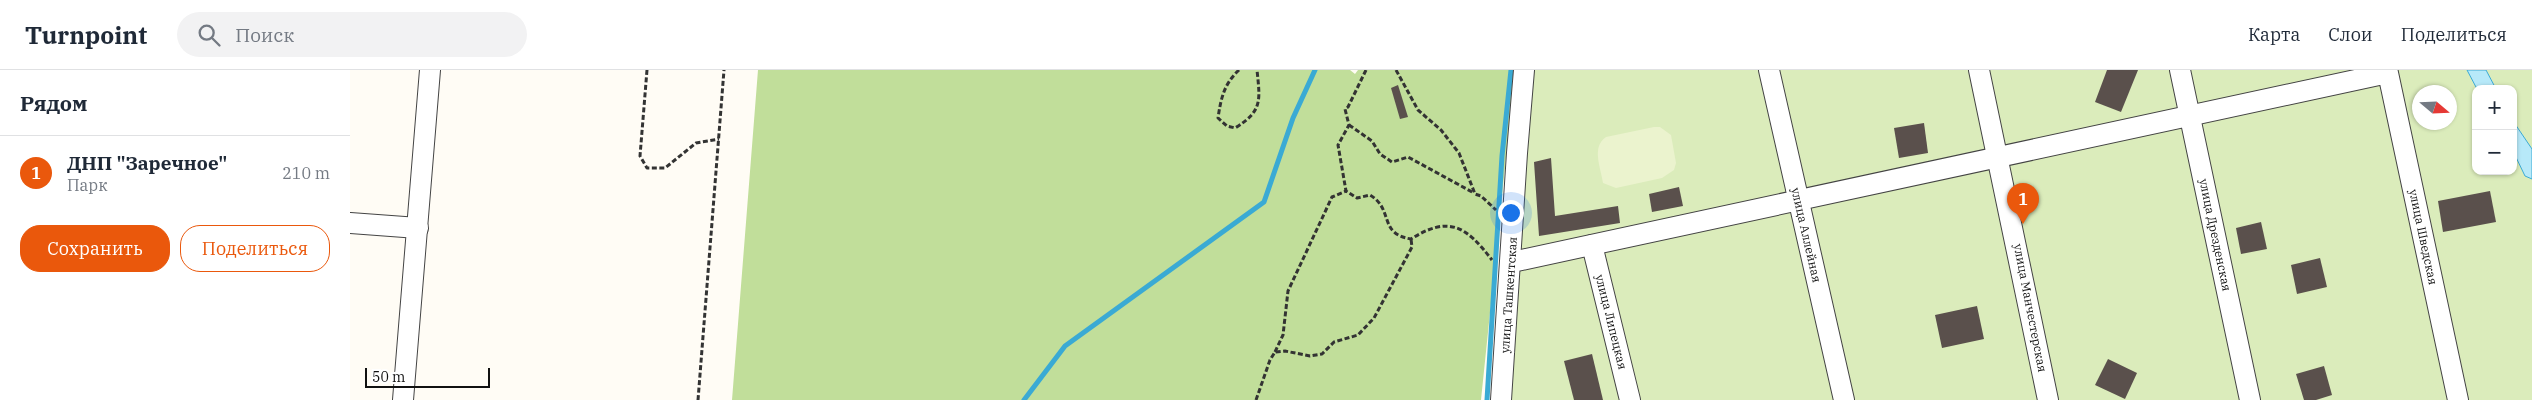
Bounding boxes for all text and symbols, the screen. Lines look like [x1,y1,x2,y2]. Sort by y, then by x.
search box [177,12,527,57]
text: Turnpoint [25,19,147,51]
icon: search [195,21,223,49]
text: Поиск [235,23,294,47]
text: Карта [2248,23,2300,46]
text: Слои [2328,23,2373,46]
text: Поделиться [2401,23,2507,46]
north arrow [2412,85,2457,130]
map controls [2472,85,2517,175]
button: + [2472,85,2517,130]
text: Рядом [20,89,88,117]
button: − [2472,130,2517,175]
text: ДНП "Заречное" [67,151,227,175]
text: 1 [31,163,41,183]
text: 210 m [282,163,330,183]
text: Парк [67,175,107,195]
street label: улица Дрезденская [2196,177,2235,293]
pin: 1 [2007,183,2039,224]
street label: улица Аллейная [1788,186,1825,284]
street label: улица Шведская [2406,188,2441,286]
your location [1498,200,1524,226]
button: Сохранить [20,225,170,272]
button: Поделиться [180,225,330,272]
street label: улица Ташкентская [1497,236,1520,354]
street label: улица Манчестерская [2011,243,2050,373]
street label: улица Липецкая [1592,273,1631,371]
scale bar [365,365,490,388]
text: 50 m [372,368,405,386]

